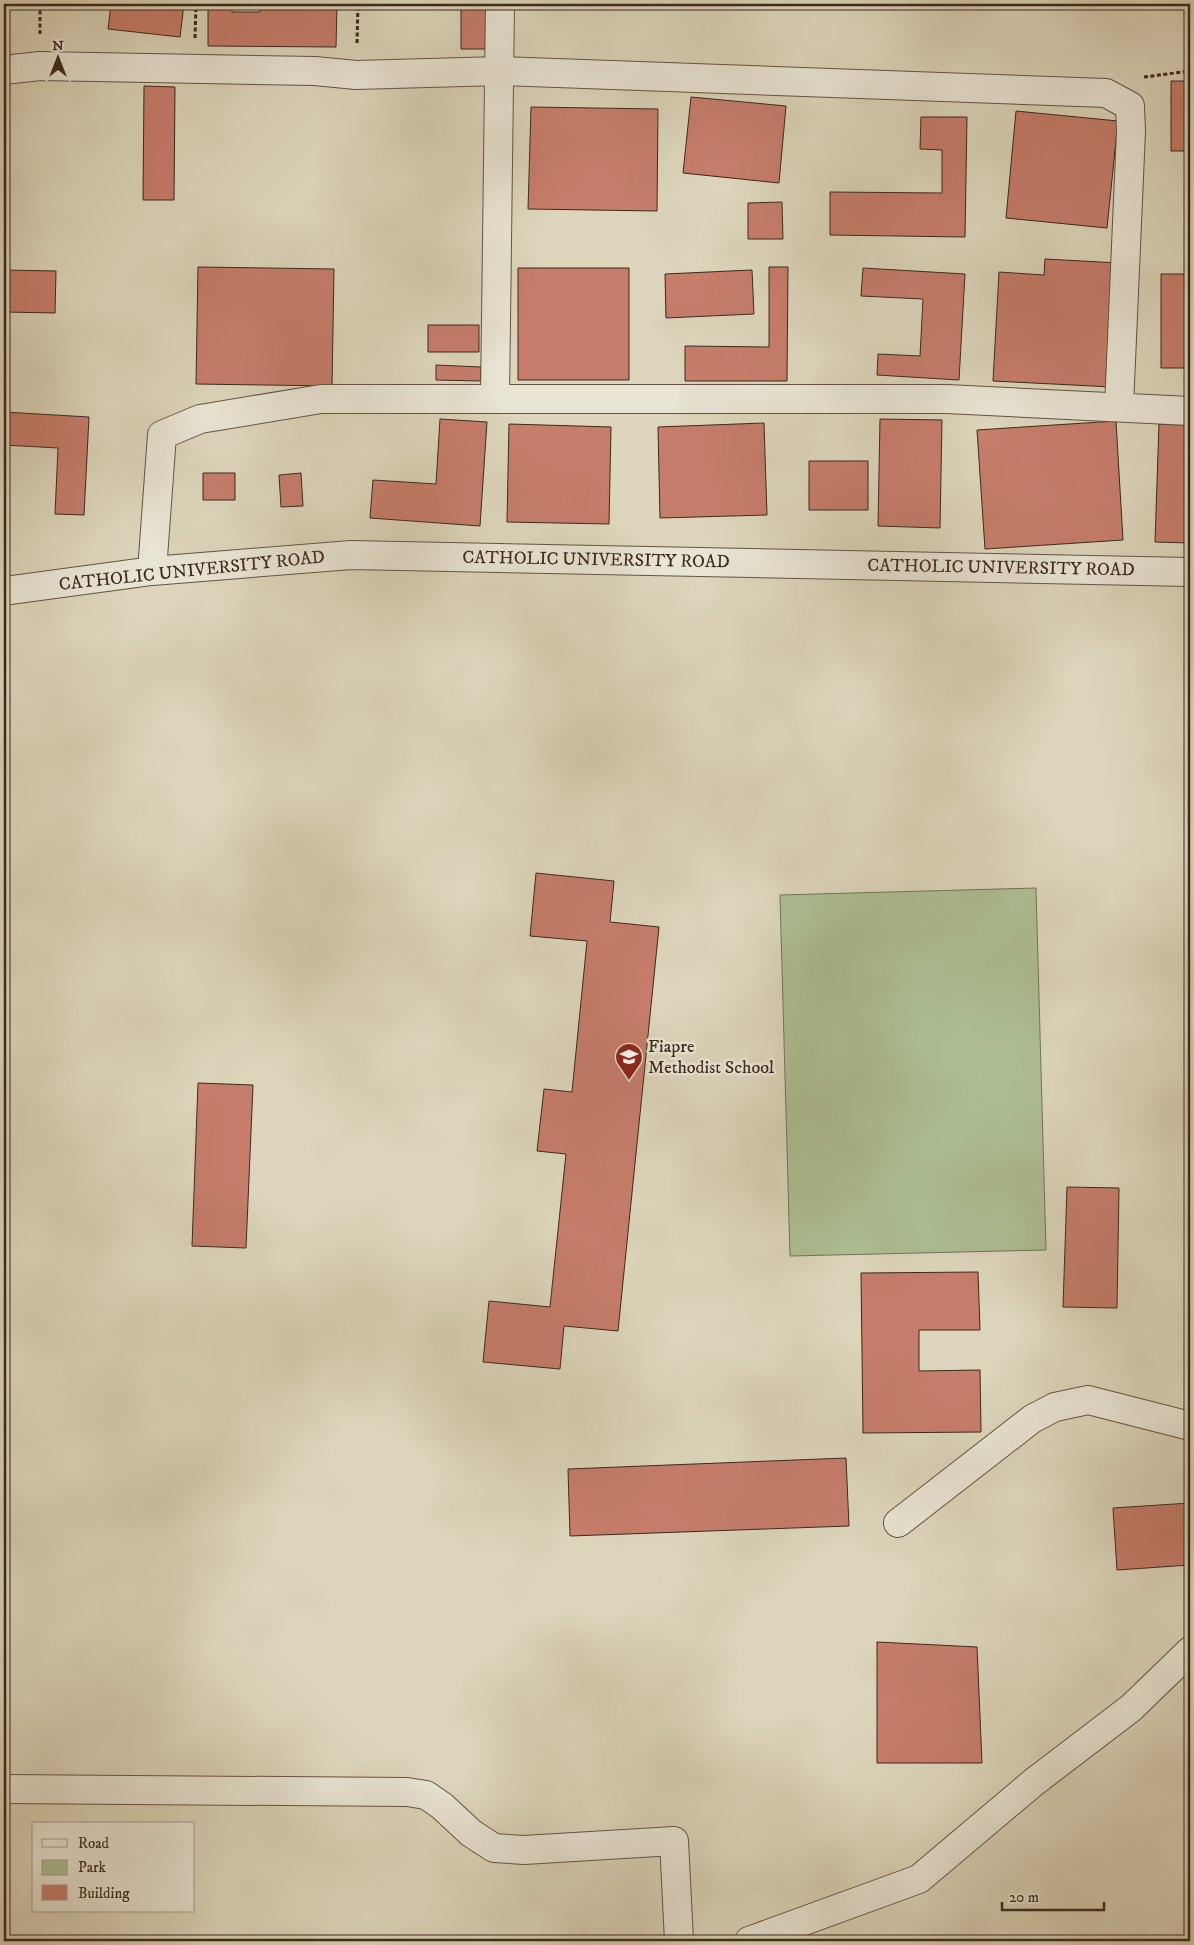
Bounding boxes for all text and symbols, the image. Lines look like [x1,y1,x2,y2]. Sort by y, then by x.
north arrow [32,32,82,82]
text: N [52,37,64,55]
street label: CATHOLIC UNIVERSITY ROAD [58,546,326,596]
street label: CATHOLIC UNIVERSITY ROAD [462,547,730,573]
street label: CATHOLIC UNIVERSITY ROAD [867,555,1135,581]
place label: Fiapre Methodist School [648,1036,775,1079]
school or university icon: Fiapre Methodist School [614,1042,644,1081]
legend [32,1822,195,1912]
text: Road [78,1834,110,1853]
text: Park [78,1858,107,1877]
scale bar [1002,1880,1104,1912]
text: Building [78,1884,130,1903]
text: 20 m [1009,1888,1039,1907]

